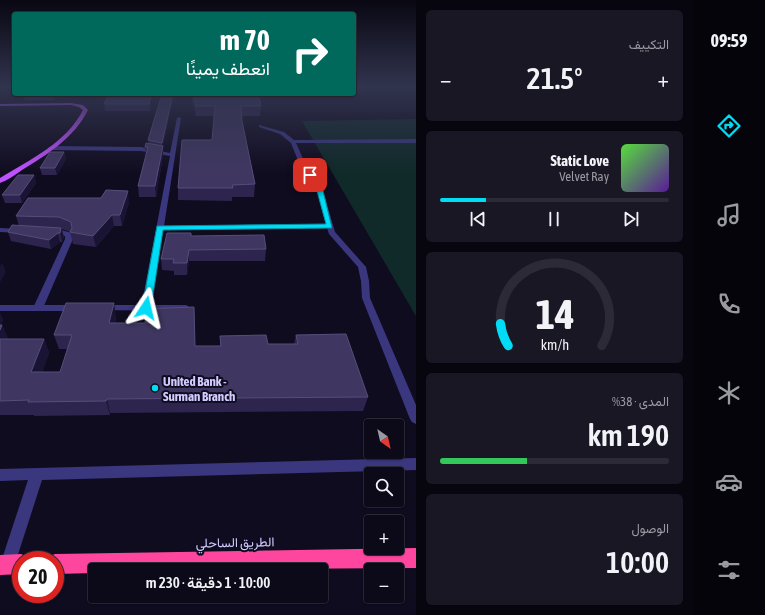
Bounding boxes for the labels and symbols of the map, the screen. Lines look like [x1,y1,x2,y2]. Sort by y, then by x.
pin [293,158,327,192]
position arrow [125,287,167,329]
place label: United Bank - Surman Branch [163,374,235,404]
marker: United Bank - Surman Branch [150,383,160,393]
north arrow [364,419,404,459]
street label: الطريق الساحلي [195,534,275,554]
speed limit sign: 20 [12,551,64,603]

